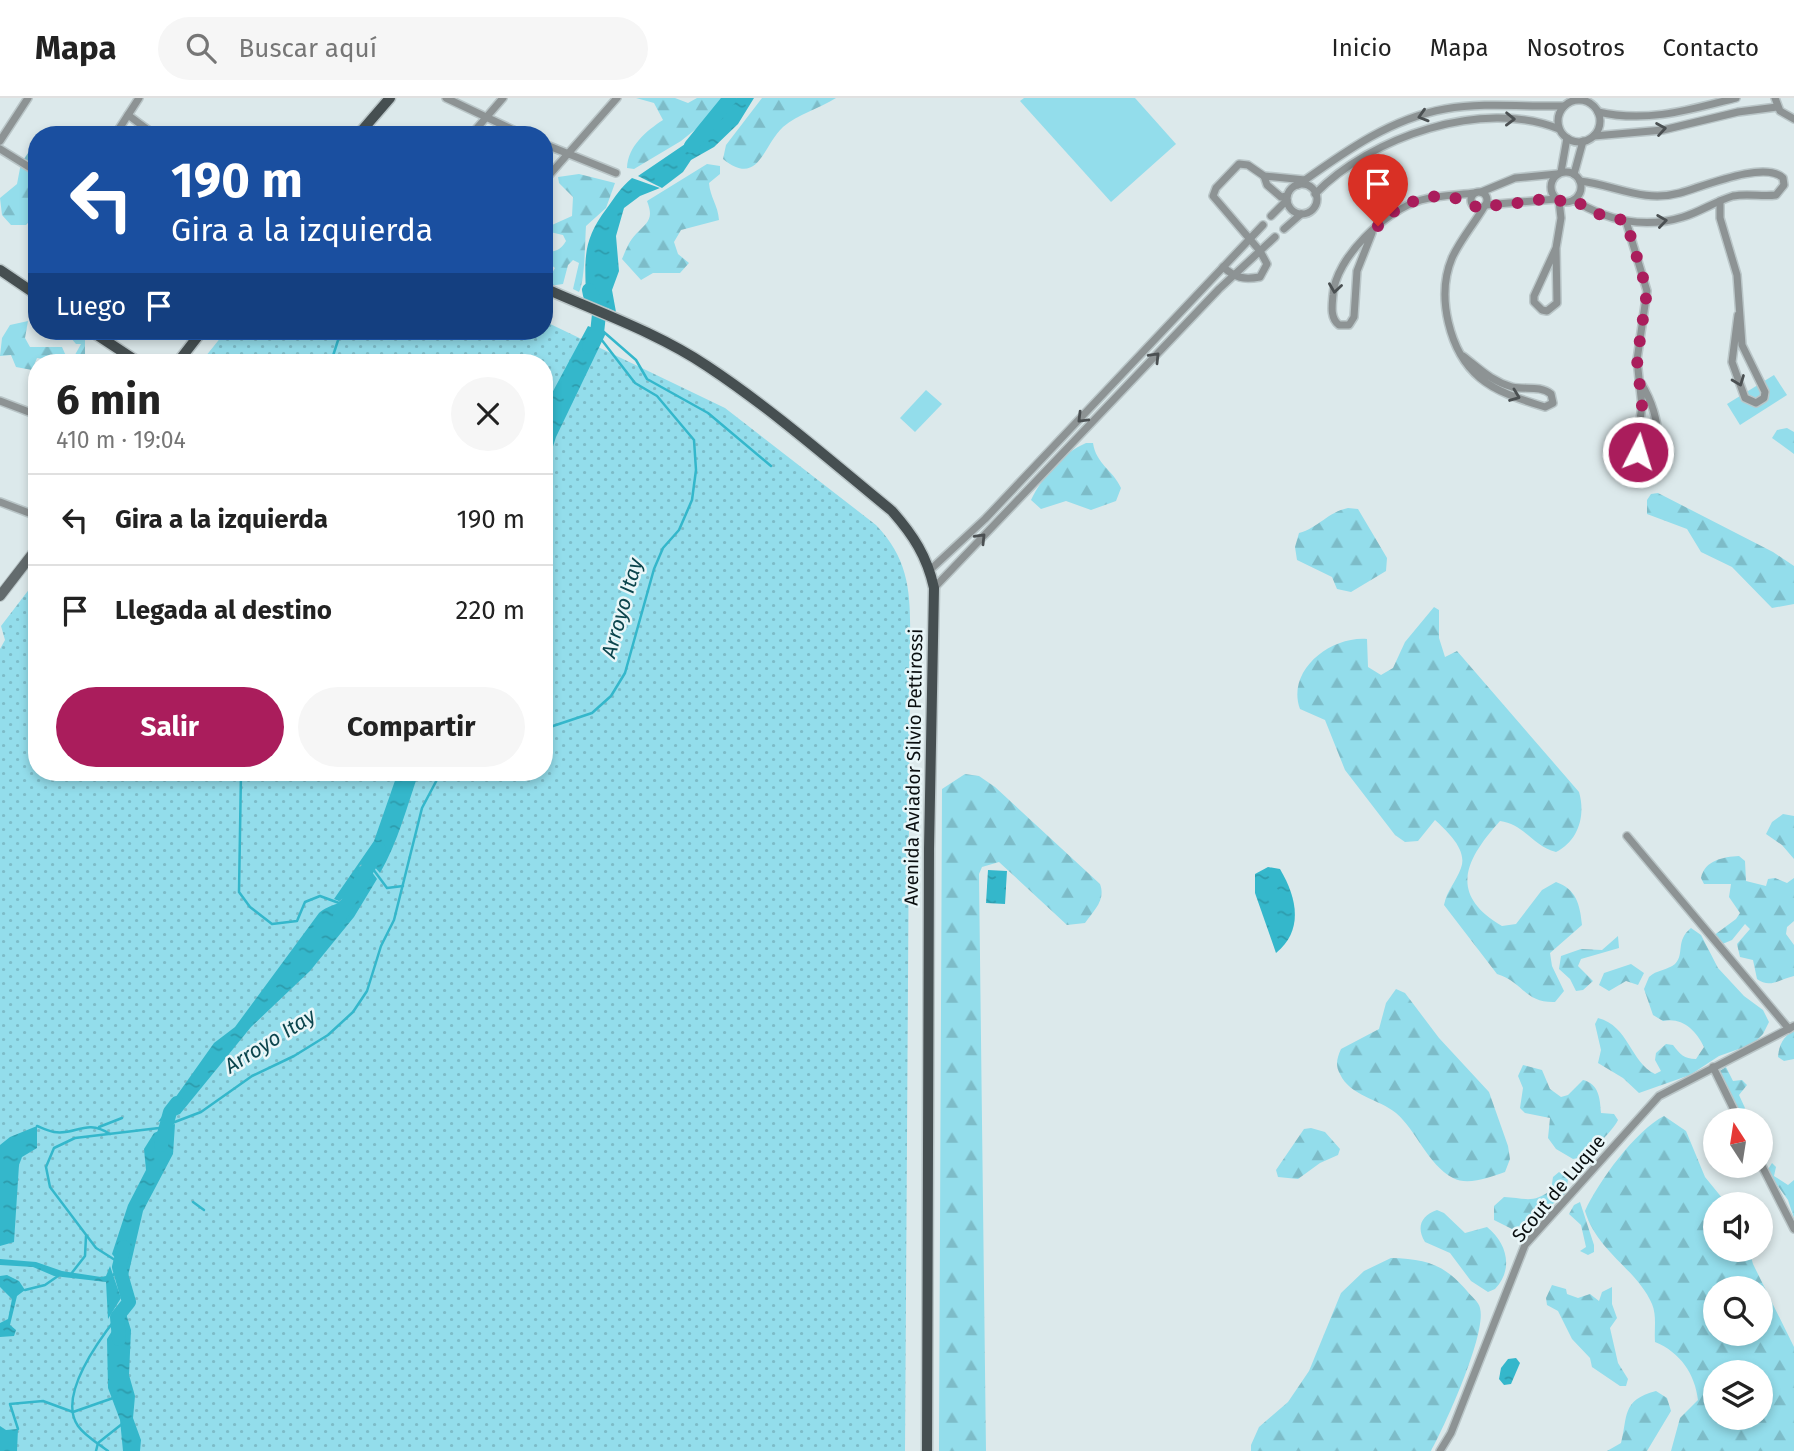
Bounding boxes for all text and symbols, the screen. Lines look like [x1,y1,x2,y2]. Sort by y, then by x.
search box [158,17,648,80]
text: Mapa [35,28,116,68]
icon: search [182,29,220,67]
text: Buscar aquí [238,33,377,64]
text: Inicio [1332,34,1392,62]
text: Mapa [1430,34,1489,62]
text: Nosotros [1527,34,1625,62]
text: Contacto [1663,34,1759,62]
one-way arrow [1417,107,1429,122]
one-way arrow [1506,111,1516,127]
one-way arrow [1655,122,1667,137]
text: 190 m [171,151,303,210]
icon: left [56,154,147,245]
pin [1348,154,1408,226]
icon: arrive [1359,165,1397,203]
text: Gira a la izquierda [171,211,433,249]
one-way arrow [1656,214,1668,229]
one-way arrow [1327,282,1342,294]
icon: arrive [140,287,178,325]
text: Luego [56,291,126,322]
one-way arrow [1147,352,1160,365]
text: 6 min [56,375,161,425]
one-way arrow [1730,375,1744,387]
button: close [451,377,525,451]
one-way arrow [1509,388,1521,402]
one-way arrow [1077,409,1090,422]
position arrow [1601,415,1675,489]
text: 410 m · 19:04 [56,426,186,454]
icon: left [56,501,94,539]
text: Gira a la izquierda [115,504,328,535]
text: 190 m [456,504,525,535]
one-way arrow [972,533,985,546]
water label: Arroyo Itay [595,555,649,662]
icon: arrive [56,592,94,630]
text: Llegada al destino [115,595,332,626]
text: 220 m [456,595,525,626]
street label: Avenida Aviador Silvio Pettirossi [900,628,927,906]
button: Salir [56,687,284,767]
button: Compartir [298,687,525,767]
water label: Arroyo Itay [219,1002,321,1080]
north arrow [1703,1108,1773,1178]
map controls [1703,1108,1773,1430]
street label: Scout de Luque [1507,1130,1610,1247]
button: sound [1703,1192,1773,1262]
button: search [1703,1276,1773,1346]
button: layers [1703,1360,1773,1430]

